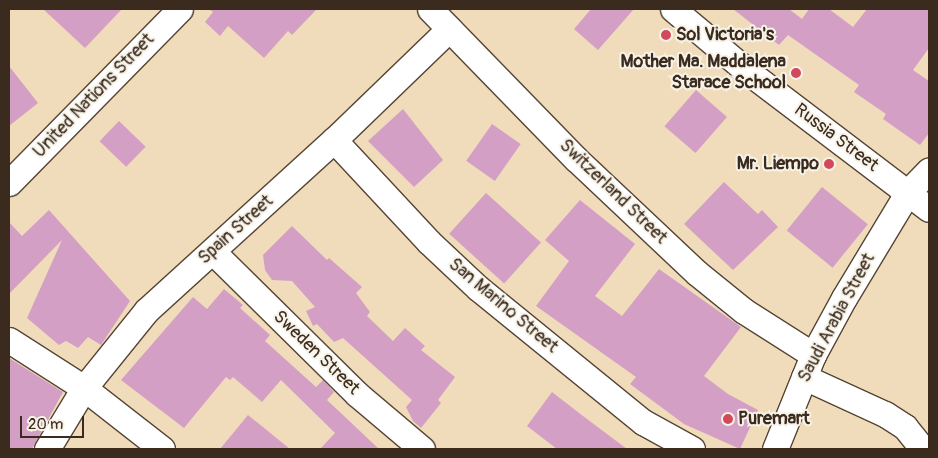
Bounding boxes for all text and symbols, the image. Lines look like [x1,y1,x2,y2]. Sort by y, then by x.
place label: Sol Victoria's [676,24,774,46]
street label: United Nations Street [29,29,159,163]
marker: Sol Victoria's [660,29,672,41]
place label: Mother Ma. Maddalena Starace School [621,52,786,94]
marker: Mother Ma. Maddalena Starace School [790,67,802,79]
street label: Russia Street [790,99,882,177]
street label: Switzerland Street [555,135,671,249]
place label: Mr. Liempo [737,153,819,175]
marker: Mr. Liempo [823,158,835,170]
street label: Spain Street [194,191,278,269]
street label: Saudi Arabia Street [794,250,880,386]
street label: San Marino Street [444,254,562,358]
street label: Sweden Street [268,306,364,400]
scale bar [22,406,86,438]
place label: Puremart [738,408,810,430]
marker: Puremart [722,413,734,425]
text: 20 m [28,415,63,434]

